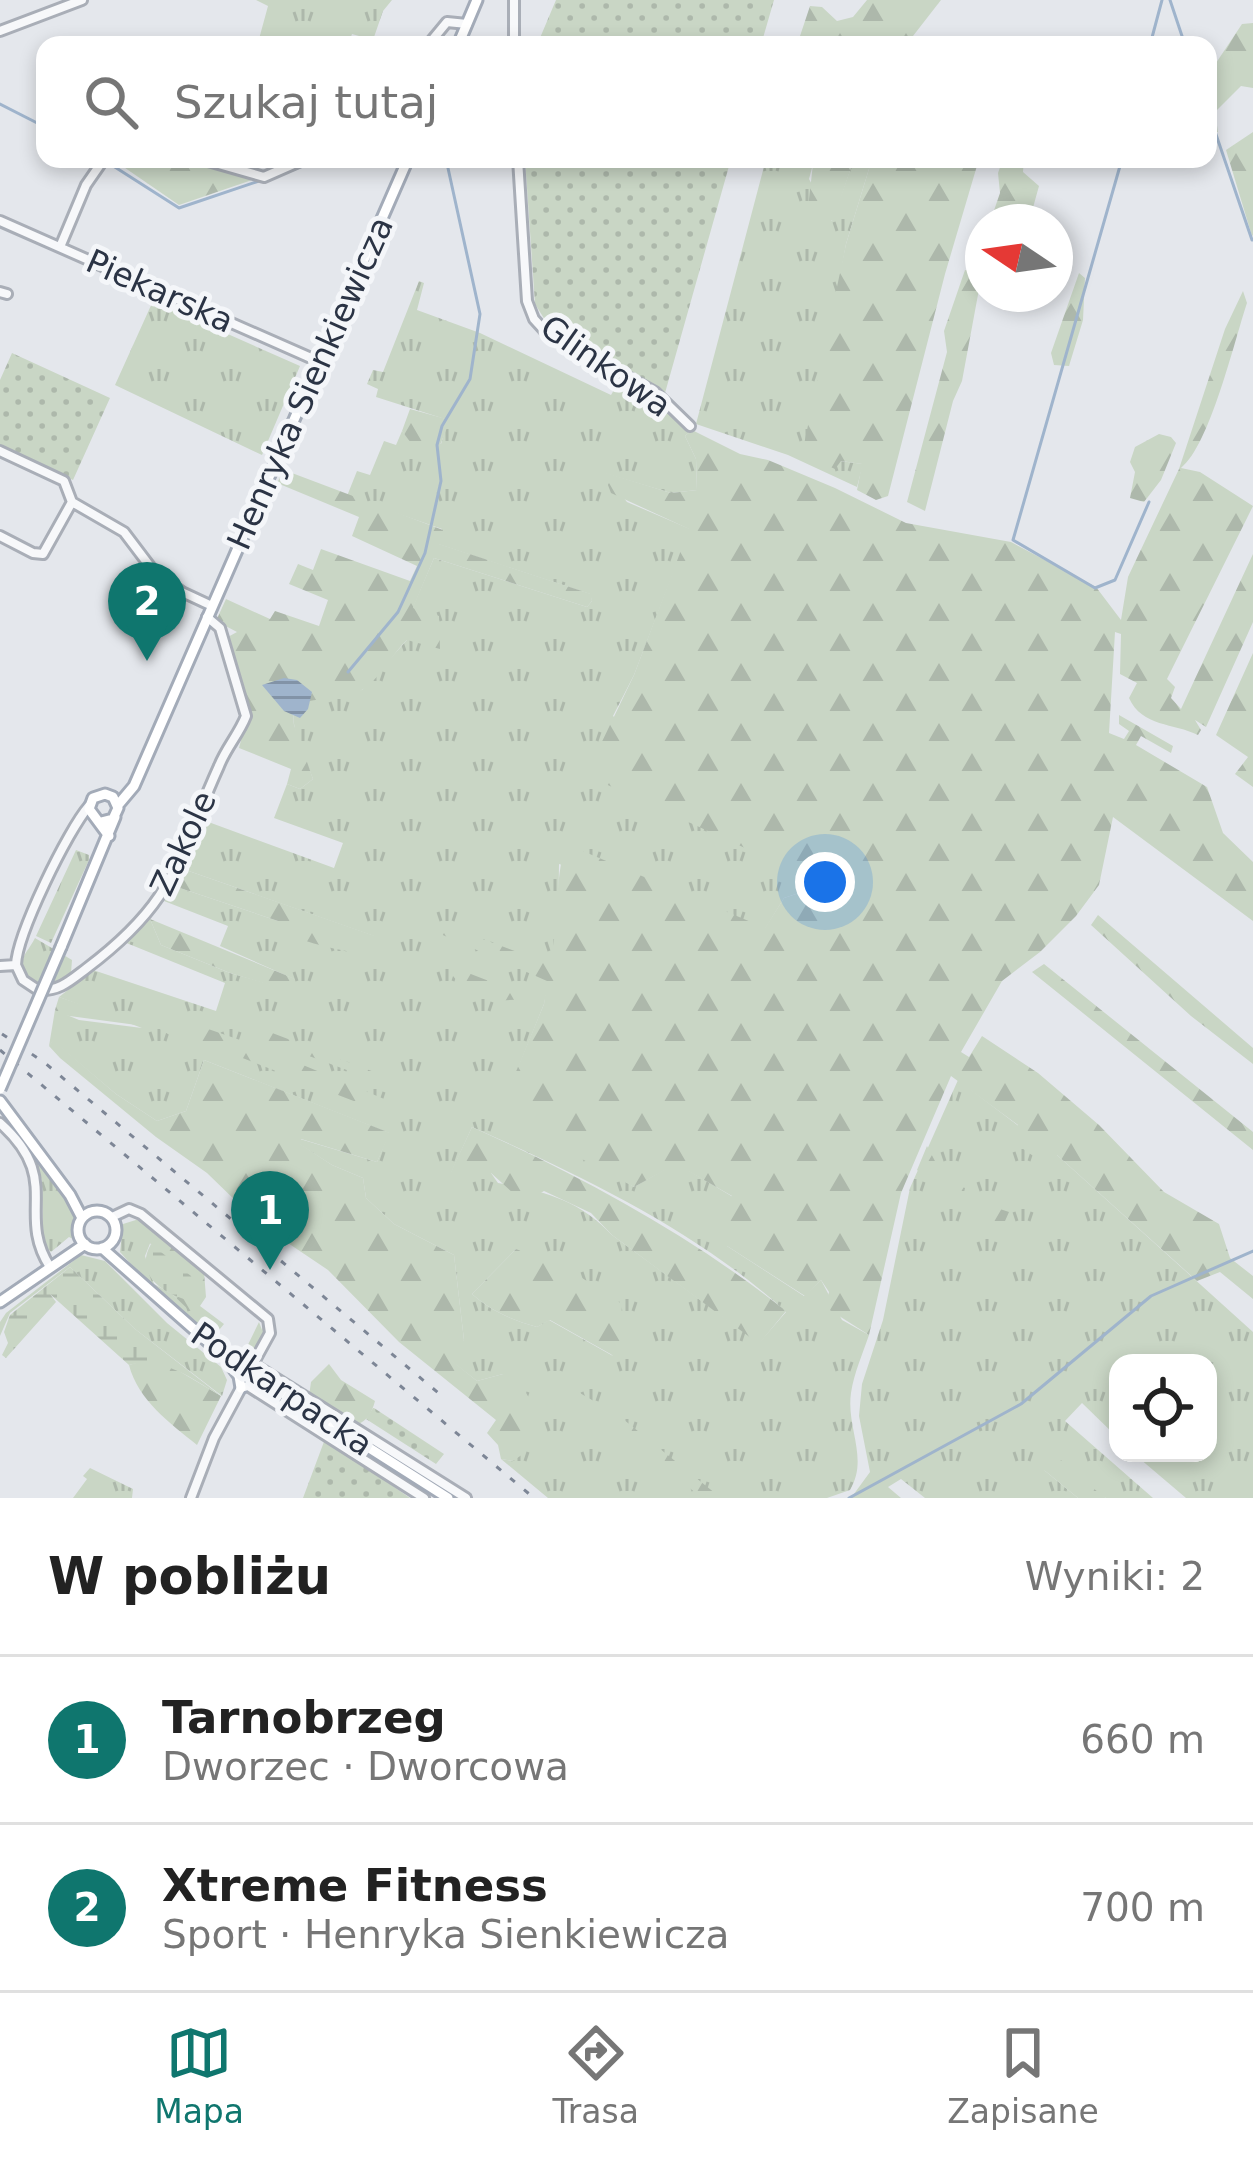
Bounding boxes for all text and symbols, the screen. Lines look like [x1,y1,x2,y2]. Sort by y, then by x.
search box [36,36,1217,168]
icon: search [78,69,144,135]
text: Szukaj tutaj [174,76,438,129]
north arrow [965,204,1073,312]
street label: Henryka Sienkiewicza [219,211,401,555]
street label: Piekarska [80,241,240,341]
street label: Glinkowa [533,307,679,425]
pin: 2 [108,562,186,661]
street label: Zakole [142,785,224,901]
your location [795,852,855,912]
pin: 1 [231,1171,309,1270]
street label: Podkarpacka [184,1314,380,1464]
map controls [1109,1354,1217,1462]
button: locate [1109,1354,1217,1462]
text: W pobliżu [48,1547,331,1606]
text: Wyniki: 2 [1025,1554,1205,1599]
text: Tarnobrzeg [162,1691,446,1744]
text: 1 [73,1717,101,1762]
text: 660 m [1080,1717,1205,1762]
text: Dworzec · Dworcowa [162,1744,569,1789]
text: Xtreme Fitness [162,1859,548,1912]
text: 2 [73,1885,101,1930]
text: 700 m [1080,1885,1205,1930]
text: Sport · Henryka Sienkiewicza [162,1912,730,1957]
tab: Mapa [154,2020,244,2131]
tab: Trasa [552,2020,639,2131]
tab: Zapisane [947,2020,1099,2131]

